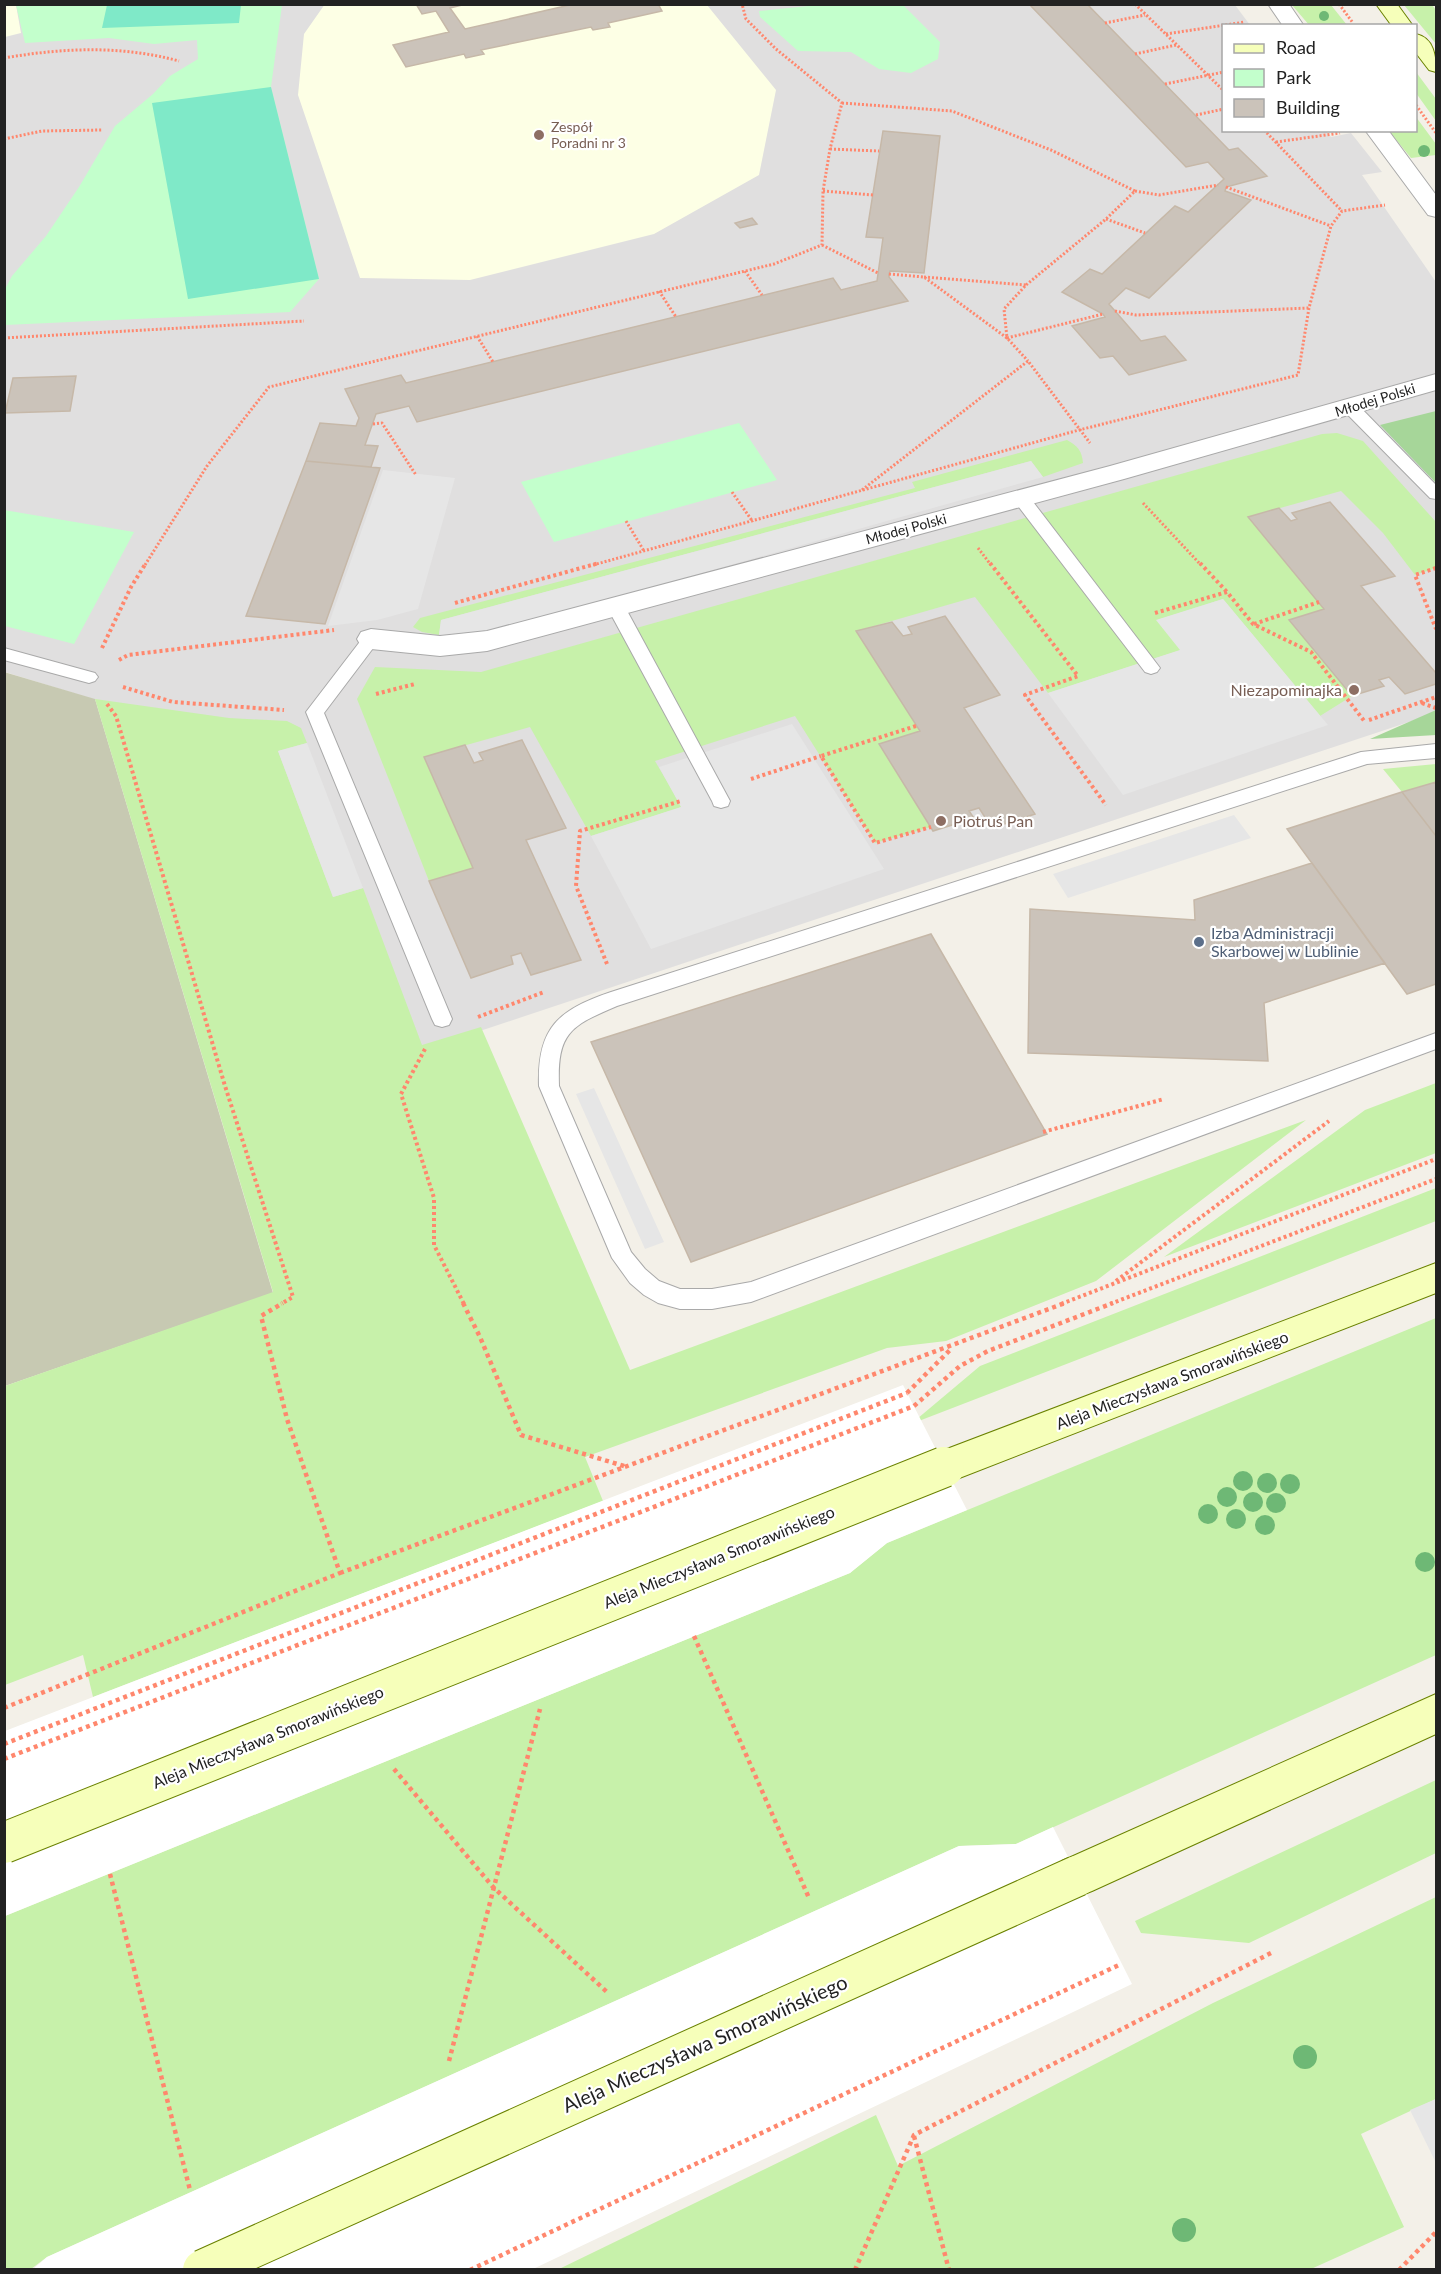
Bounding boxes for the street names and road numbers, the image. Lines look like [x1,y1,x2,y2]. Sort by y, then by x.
street label: Młodej Polski [1333,379,1417,420]
street label: Młodej Polski [864,510,948,547]
street label: Aleja Mieczysława Smorawińskiego [1053,1326,1291,1433]
street label: Aleja Mieczysława Smorawińskiego [601,1501,837,1612]
street label: Aleja Mieczysława Smorawińskiego [150,1681,386,1792]
street label: Aleja Mieczysława Smorawińskiego [558,1969,851,2117]

